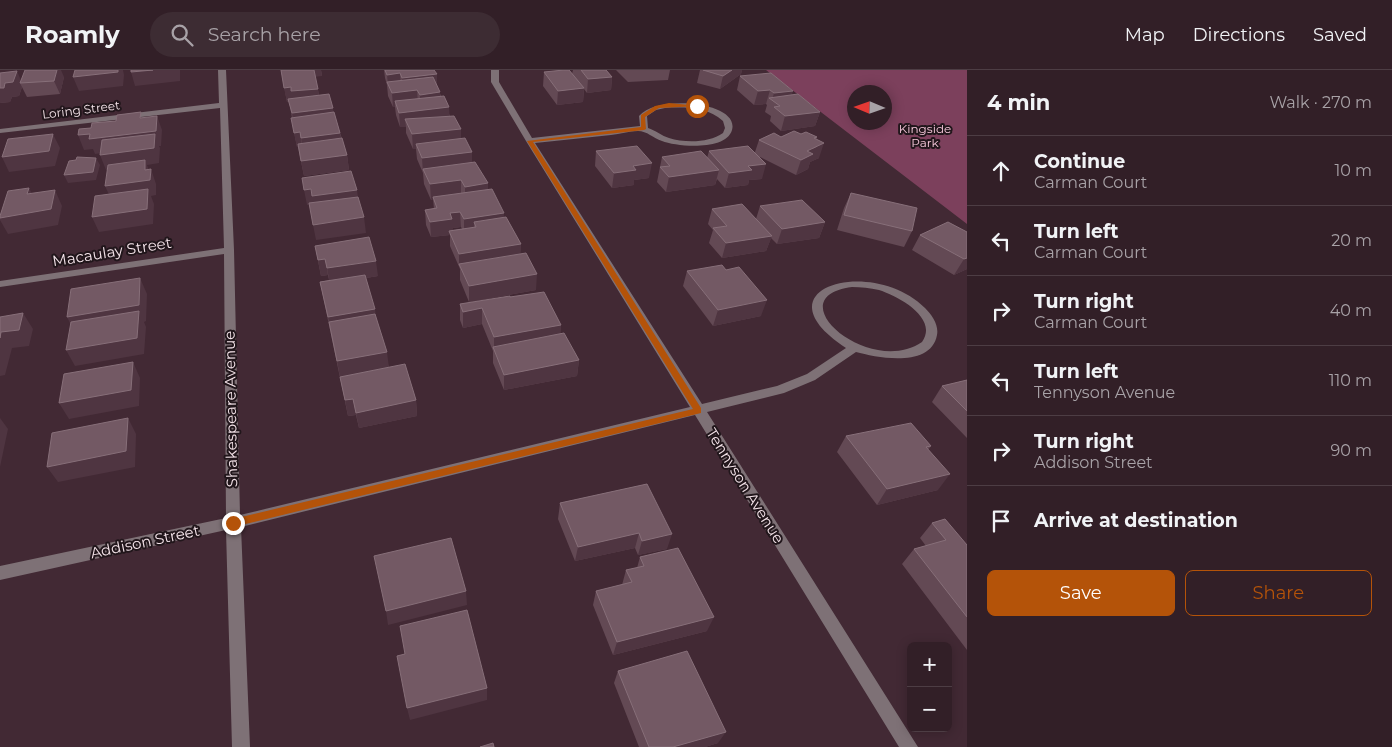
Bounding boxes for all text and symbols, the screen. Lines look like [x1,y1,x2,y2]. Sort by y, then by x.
search box [150,12,500,57]
text: Roamly [25,20,120,49]
icon: search [168,21,196,49]
text: Search here [208,23,321,46]
text: Map [1125,24,1165,46]
text: Directions [1193,24,1285,46]
text: Saved [1313,24,1367,46]
north arrow [847,85,892,130]
text: 4 min [987,90,1050,115]
text: Walk · 270 m [1269,93,1372,112]
route start [686,95,709,118]
street label: Loring Street [41,97,121,122]
park label: Kingside Park [899,121,951,150]
text: Continue [1034,150,1125,173]
icon: ahead [987,157,1015,185]
text: 10 m [1334,161,1372,180]
text: Carman Court [1034,173,1147,192]
text: Turn left [1034,220,1119,243]
icon: left [987,227,1015,255]
text: 20 m [1331,231,1372,250]
street label: Macaulay Street [51,233,173,270]
text: Carman Court [1034,243,1147,262]
text: Turn right [1034,290,1134,313]
icon: right [987,297,1015,325]
text: 40 m [1330,301,1372,320]
text: Carman Court [1034,313,1147,332]
street label: Shakespeare Avenue [220,331,241,487]
text: Turn left [1034,360,1119,383]
icon: left [987,367,1015,395]
text: 110 m [1329,371,1372,390]
text: Tennyson Avenue [1034,383,1175,402]
street label: Tennyson Avenue [702,425,789,547]
text: Turn right [1034,430,1134,453]
icon: right [987,437,1015,465]
text: 90 m [1330,441,1372,460]
text: Addison Street [1034,453,1153,472]
icon: arrive [987,507,1015,535]
text: Arrive at destination [1034,509,1238,532]
route end [222,512,245,535]
street label: Addison Street [89,521,201,562]
button: Save [987,570,1175,616]
button: Share [1185,570,1372,616]
map controls [907,642,952,732]
button: + [907,642,952,687]
button: − [907,687,952,732]

